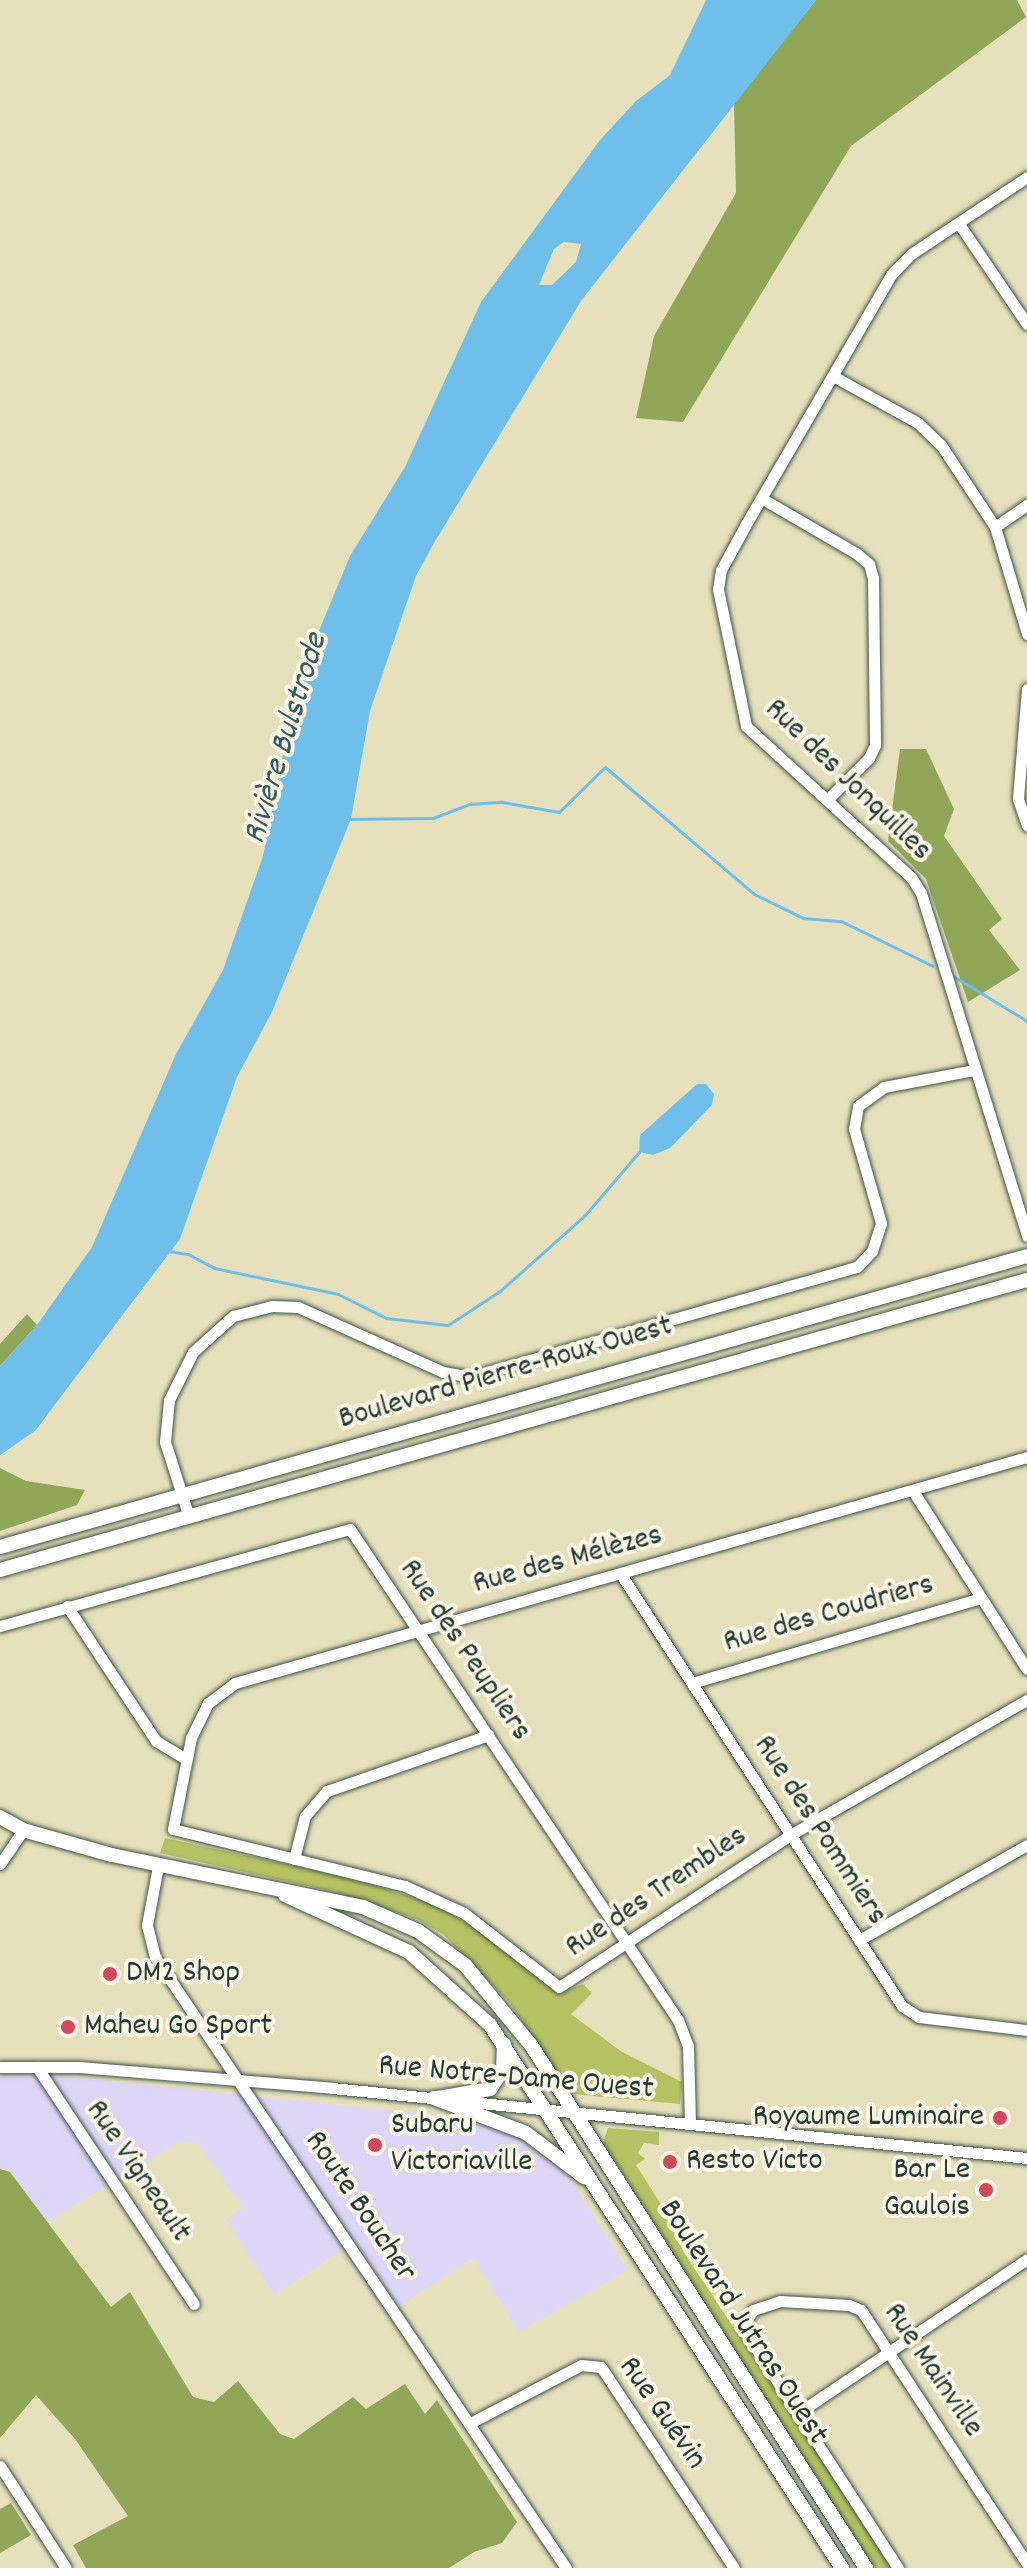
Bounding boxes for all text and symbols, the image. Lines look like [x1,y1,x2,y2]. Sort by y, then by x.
water label: Rivière Bulstrode [236,629,338,849]
street label: Rue des Jonquilles [755,691,939,871]
street label: Boulevard Pierre-Roux Ouest [335,1308,677,1440]
street label: Rue des Mélèzes [469,1517,667,1605]
street label: Rue des Peupliers [389,1553,539,1749]
street label: Rue des Coudriers [720,1567,938,1663]
street label: Rue des Pommiers [743,1729,895,1933]
street label: Rue des Trembles [559,1818,755,1968]
place label: DM2 Shop [126,1955,240,1993]
marker: DM2 Shop [101,1965,119,1983]
place label: Maheu Go Sport [84,2008,272,2046]
marker: Maheu Go Sport [59,2018,77,2036]
street label: Rue Notre-Dame Ouest [377,2048,655,2110]
street label: Rue Vigneault [75,2094,199,2250]
place label: Royaume Luminaire [753,2099,984,2137]
place label: Subaru Victoriaville [391,2108,532,2183]
marker: Royaume Luminaire [991,2109,1009,2127]
street label: Route Boucher [295,2124,423,2290]
marker: Subaru Victoriaville [366,2136,384,2154]
place label: Resto Victo [686,2143,823,2181]
marker: Resto Victo [661,2153,679,2171]
place label: Bar Le Gaulois [884,2153,970,2228]
marker: Bar Le Gaulois [977,2181,995,2199]
street label: Boulevard Jutras Ouest [649,2193,835,2453]
street label: Rue Mainville [873,2297,991,2445]
street label: Rue Guévin [608,2350,714,2478]

